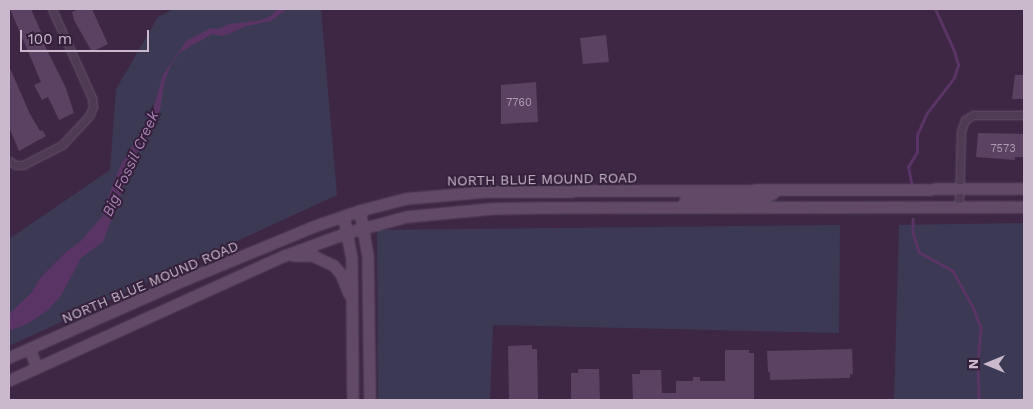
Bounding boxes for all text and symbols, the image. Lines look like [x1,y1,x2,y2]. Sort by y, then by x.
scale bar [22,20,151,52]
text: 100 m [28,30,72,48]
house number: 7760 [506,96,532,110]
water label: Big Fossil Creek [99,108,163,220]
house number: 7573 [990,142,1016,156]
street label: NORTH BLUE MOUND ROAD [447,169,637,189]
street label: NORTH BLUE MOUND ROAD [59,237,241,327]
north arrow [963,339,1013,389]
text: N [965,359,981,369]

